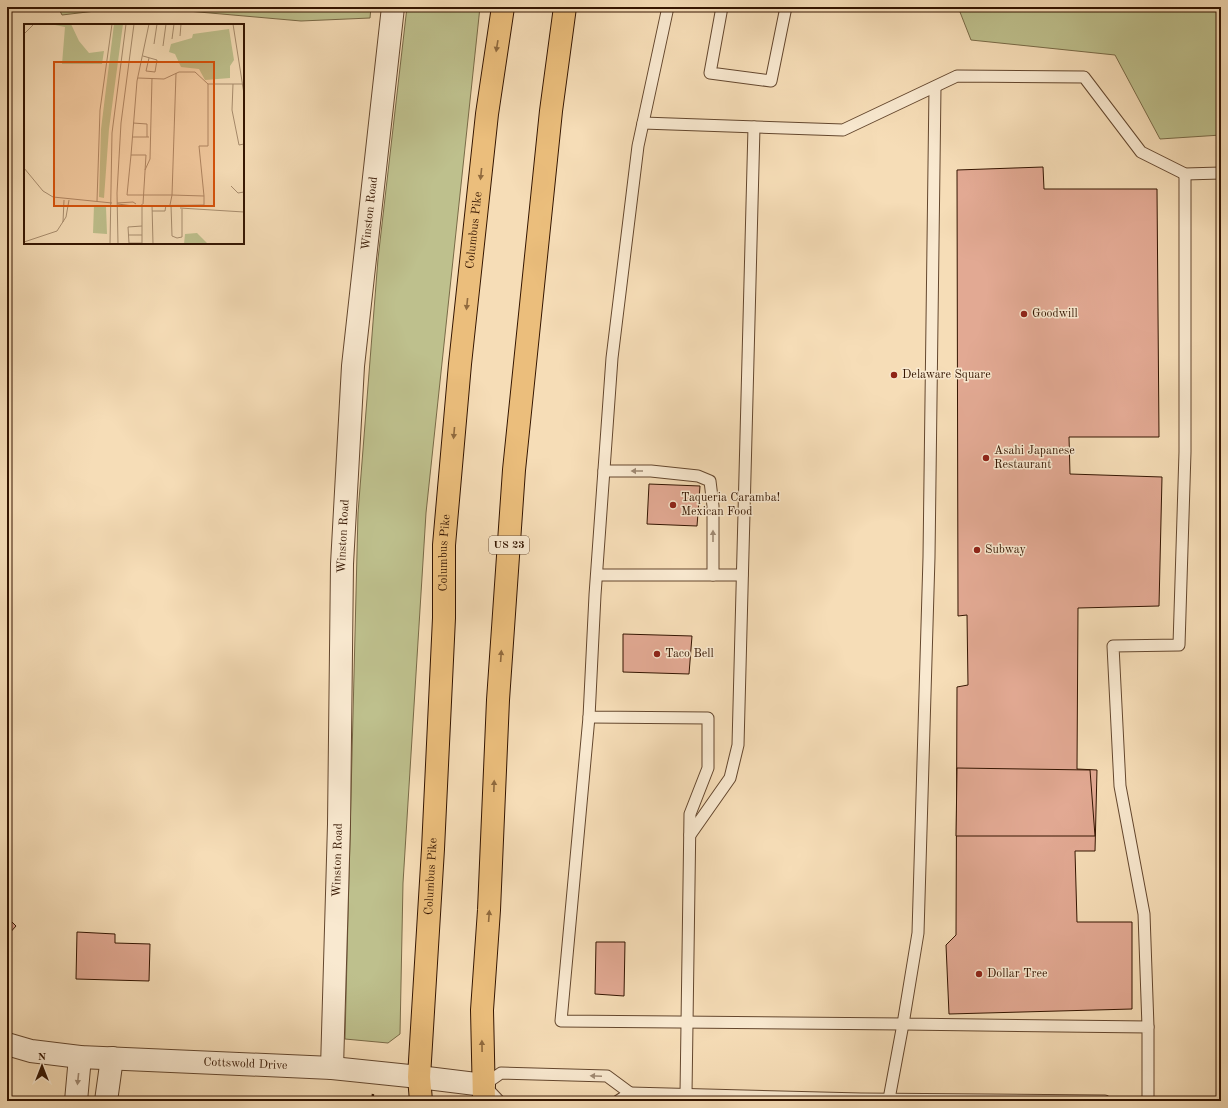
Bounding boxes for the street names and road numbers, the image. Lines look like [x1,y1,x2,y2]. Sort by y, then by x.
street label: Winston Road [360,176,380,251]
street label: Columbus Pike [464,191,485,269]
street label: Winston Road [336,499,352,573]
street label: Columbus Pike [438,513,453,592]
road number: US 23 [489,536,529,554]
street label: Winston Road [331,823,345,897]
street label: Columbus Pike [423,837,440,916]
street label: Cottswold Drive [203,1056,288,1072]

